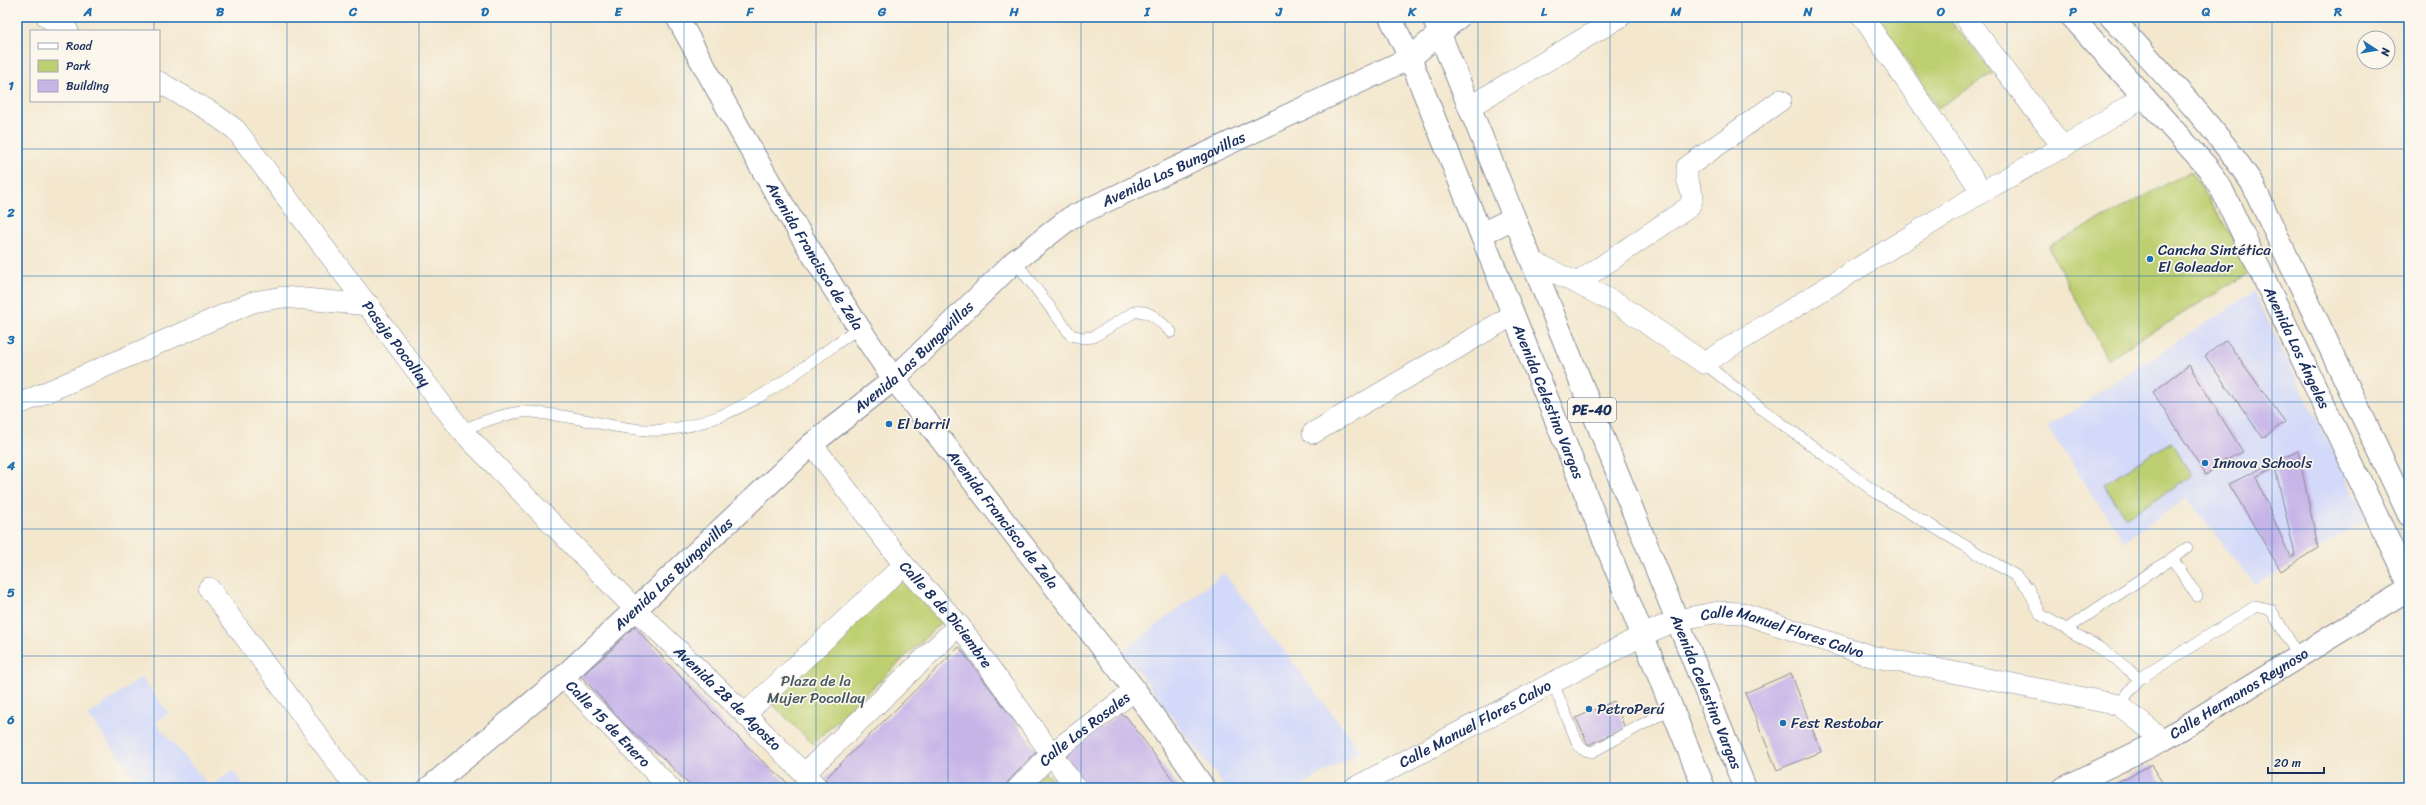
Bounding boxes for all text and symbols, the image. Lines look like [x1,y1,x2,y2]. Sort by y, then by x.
text: A [83,0,92,23]
text: B [216,0,225,23]
text: C [348,0,358,23]
text: D [481,0,489,23]
text: E [614,0,623,23]
text: F [745,0,754,23]
text: G [877,0,887,23]
text: H [1008,0,1019,23]
text: I [1143,0,1151,23]
text: J [1275,0,1283,23]
text: K [1407,0,1417,23]
text: L [1541,0,1548,23]
text: M [1670,0,1682,23]
text: N [1802,0,1813,23]
text: O [1936,0,1946,23]
text: P [2069,0,2077,23]
text: Q [2201,0,2211,23]
text: R [2333,0,2342,23]
legend [30,30,160,102]
north arrow [2356,30,2396,70]
text: Road [66,35,93,57]
text: N [2375,45,2396,58]
text: Park [66,55,91,77]
text: 1 [8,74,14,97]
text: Building [66,75,109,97]
street label: Avenida Las Bungavillas [1096,124,1250,215]
street label: Avenida Francisco de Zela [759,176,871,336]
text: 2 [6,201,15,224]
place label: Cancha Sintética El Goleador [2158,237,2271,280]
marker: Cancha Sintética El Goleador [2145,254,2155,264]
street label: Avenida Los Ángeles [2256,281,2337,414]
street label: Pasaje Pocollay [355,295,438,393]
street label: Avenida Las Bungavillas [847,295,980,420]
street label: Avenida Celestino Vargas [1505,319,1591,483]
text: 3 [6,328,15,351]
road number: PE-40 [1568,398,1616,422]
place label: El barril [897,411,950,437]
marker: El barril [884,419,894,429]
street label: Avenida Francisco de Zela [940,443,1066,595]
place label: Innova Schools [2212,450,2312,476]
text: 4 [6,454,16,477]
marker: Innova Schools [2200,458,2210,468]
street label: Avenida Las Bungavillas [607,511,739,637]
street label: Calle 8 de Diciembre [893,555,999,674]
text: 5 [7,581,15,604]
street label: Calle Manuel Flores Calvo [1698,599,1868,666]
street label: Avenida Celestino Vargas [1663,609,1749,774]
street label: Avenida 28 de Agosto [667,638,788,757]
street label: Calle Hermanos Reynoso [2164,640,2314,746]
park label: Plaza de la Mujer Pocollay [767,668,865,711]
street label: Calle Manuel Flores Calvo [1394,672,1557,775]
street label: Calle 15 de Enero [559,674,657,774]
street label: Calle Los Rosales [1032,685,1136,773]
place label: PetroPerú [1597,696,1665,722]
marker: PetroPerú [1584,704,1594,714]
text: 6 [6,708,15,731]
place label: Fest Restobar [1791,710,1884,736]
marker: Fest Restobar [1778,718,1788,728]
scale bar [2268,749,2324,775]
text: 20 m [2274,752,2301,774]

